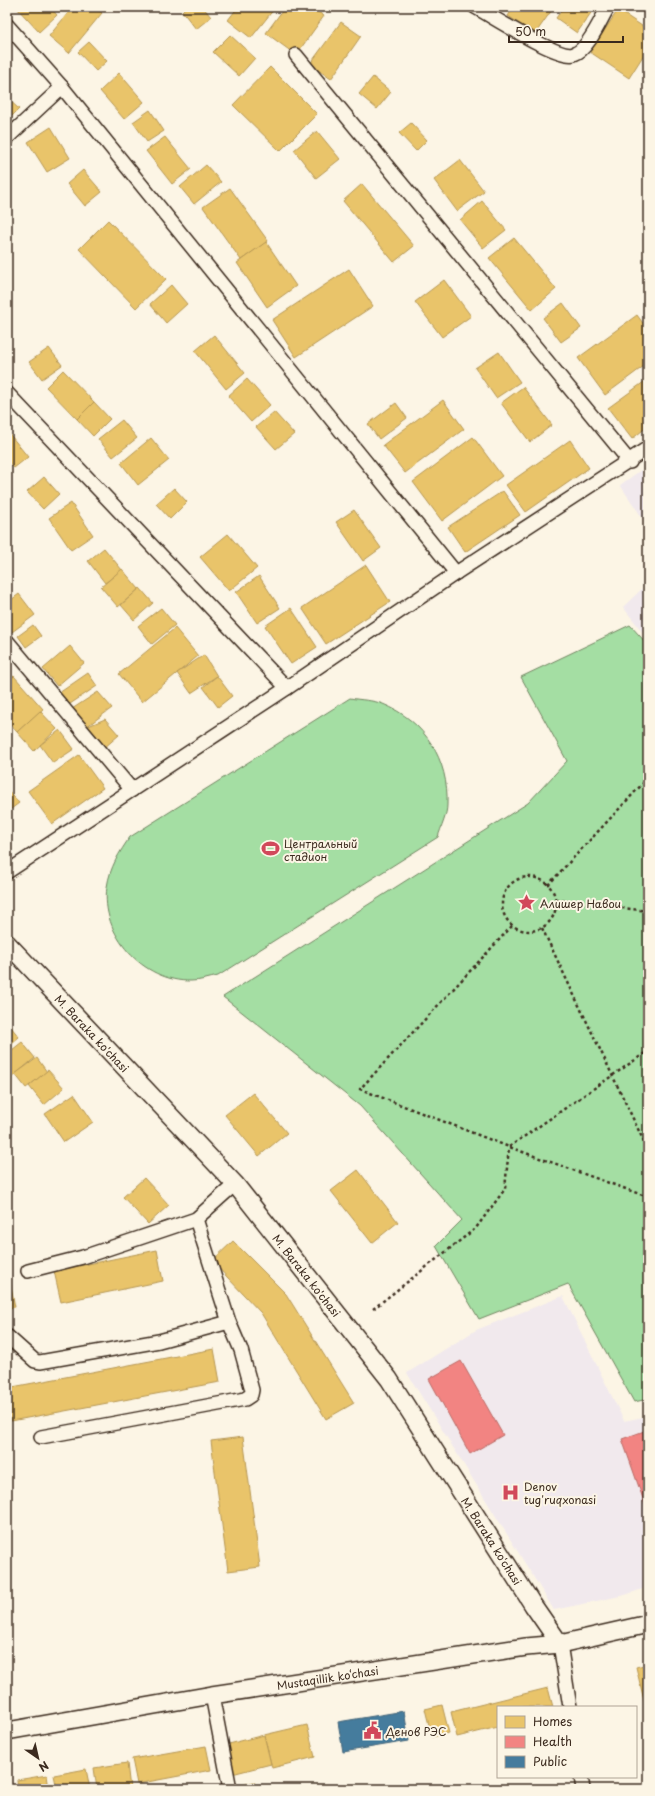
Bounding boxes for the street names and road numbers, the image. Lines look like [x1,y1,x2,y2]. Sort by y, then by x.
street label: M. Baraka ko'chasi [51,990,133,1076]
street label: M. Baraka ko'chasi [269,1230,345,1320]
street label: M. Baraka ko'chasi [458,1493,526,1588]
street label: Mustaqillik ko‘chasi [275,1661,380,1694]

